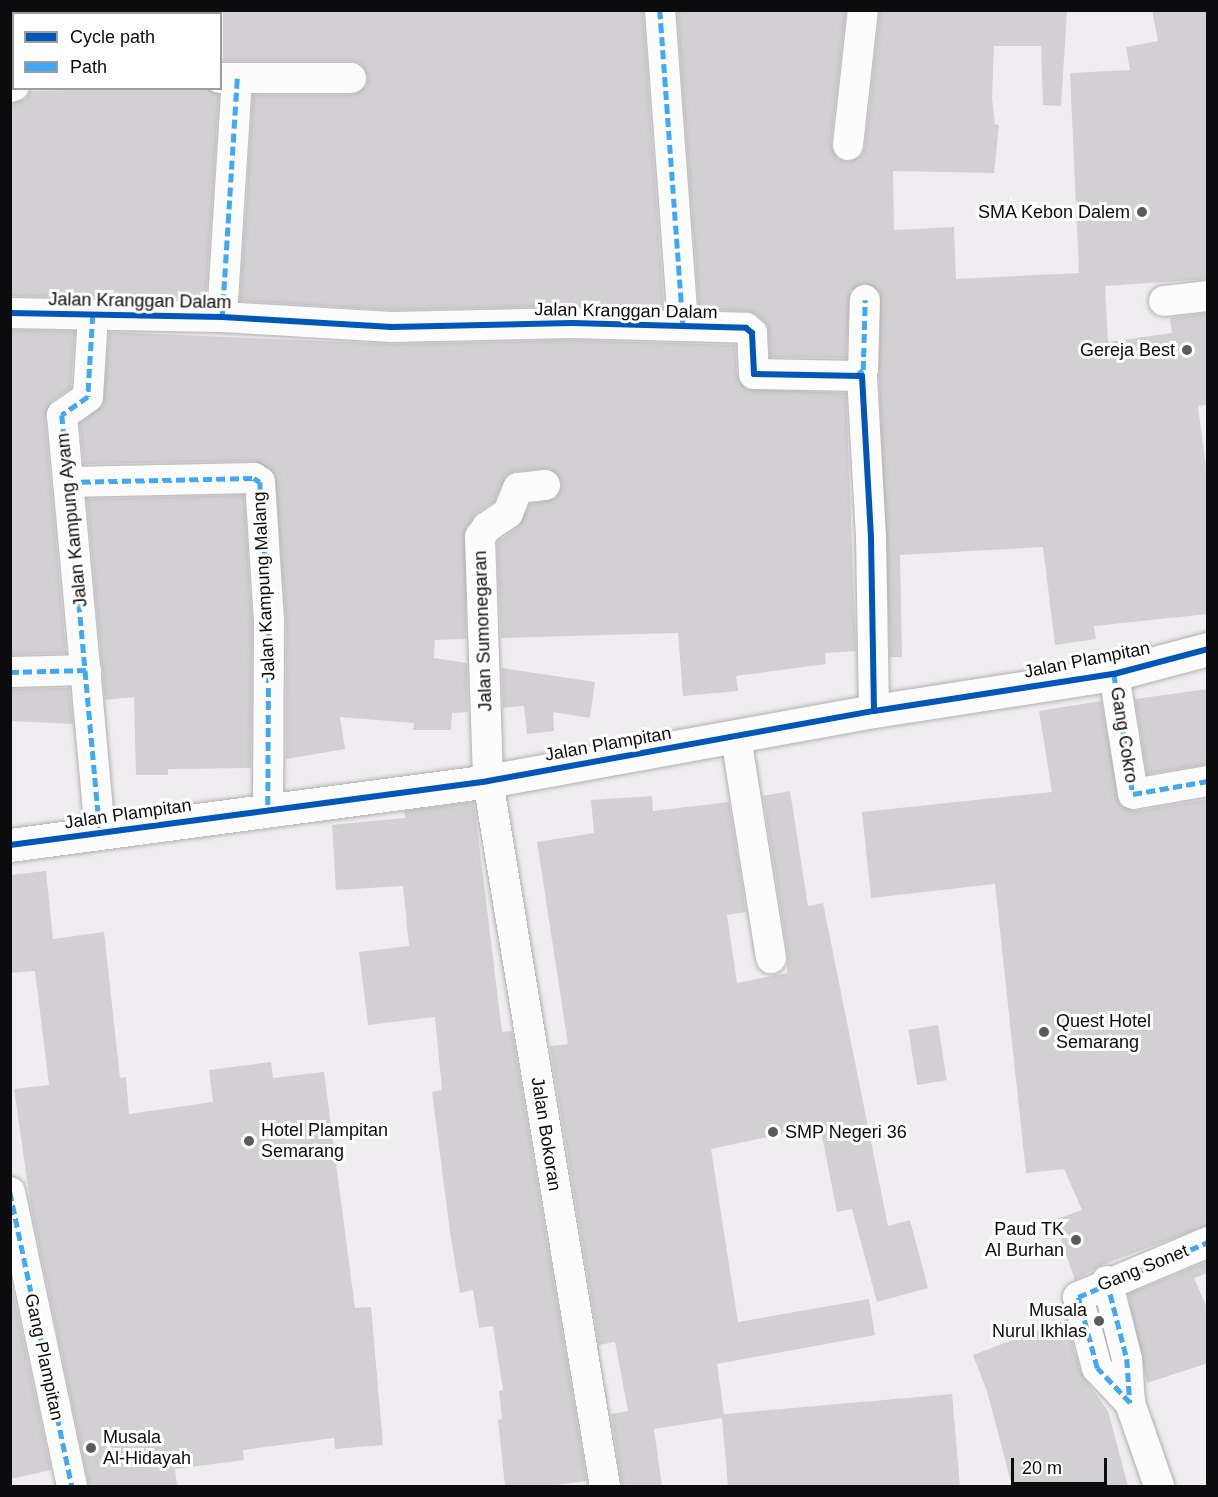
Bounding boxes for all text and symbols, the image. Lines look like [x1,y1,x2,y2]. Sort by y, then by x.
legend [12,12,222,90]
text: Cycle path [70,27,155,47]
text: Path [70,57,107,77]
place label: SMA Kebon Dalem [977,201,1130,223]
marker: SMA Kebon Dalem [1135,205,1149,219]
street label: Jalan Kranggan Dalam [48,289,232,313]
street label: Jalan Kranggan Dalam [534,299,718,323]
place label: Gereja Best [1080,339,1175,361]
marker: Gereja Best [1180,343,1194,357]
street label: Jalan Kampung Ayam [52,431,92,609]
street label: Jalan Kampung Malang [248,491,280,681]
street label: Jalan Sumonegaran [469,550,497,712]
street label: Jalan Plampitan [1022,637,1152,683]
street label: Gang Cokro [1106,685,1142,785]
street label: Jalan Plampitan [543,722,673,766]
street label: Jalan Plampitan [63,794,193,834]
place label: Quest Hotel Semarang [1056,1011,1151,1054]
marker: Quest Hotel Semarang [1037,1025,1051,1039]
street label: Jalan Bokoran [526,1075,566,1193]
place label: Hotel Plampitan Semarang [261,1120,388,1162]
place label: SMP Negeri 36 [785,1121,907,1143]
marker: SMP Negeri 36 [766,1125,780,1139]
marker: Hotel Plampitan Semarang [242,1134,256,1148]
place label: Paud TK Al Burhan [985,1219,1064,1262]
marker: Paud TK Al Burhan [1069,1233,1083,1247]
street label: Gang Sonet [1094,1240,1192,1296]
street label: Gang Plampitan [20,1292,68,1422]
place label: Musala Nurul Ikhlas [992,1300,1087,1342]
marker: Musala Nurul Ikhlas [1092,1314,1106,1328]
place label: Musala Al-Hidayah [103,1427,191,1470]
marker: Musala Al-Hidayah [84,1441,98,1455]
scale bar [1014,1446,1110,1484]
text: 20 m [1022,1458,1062,1478]

